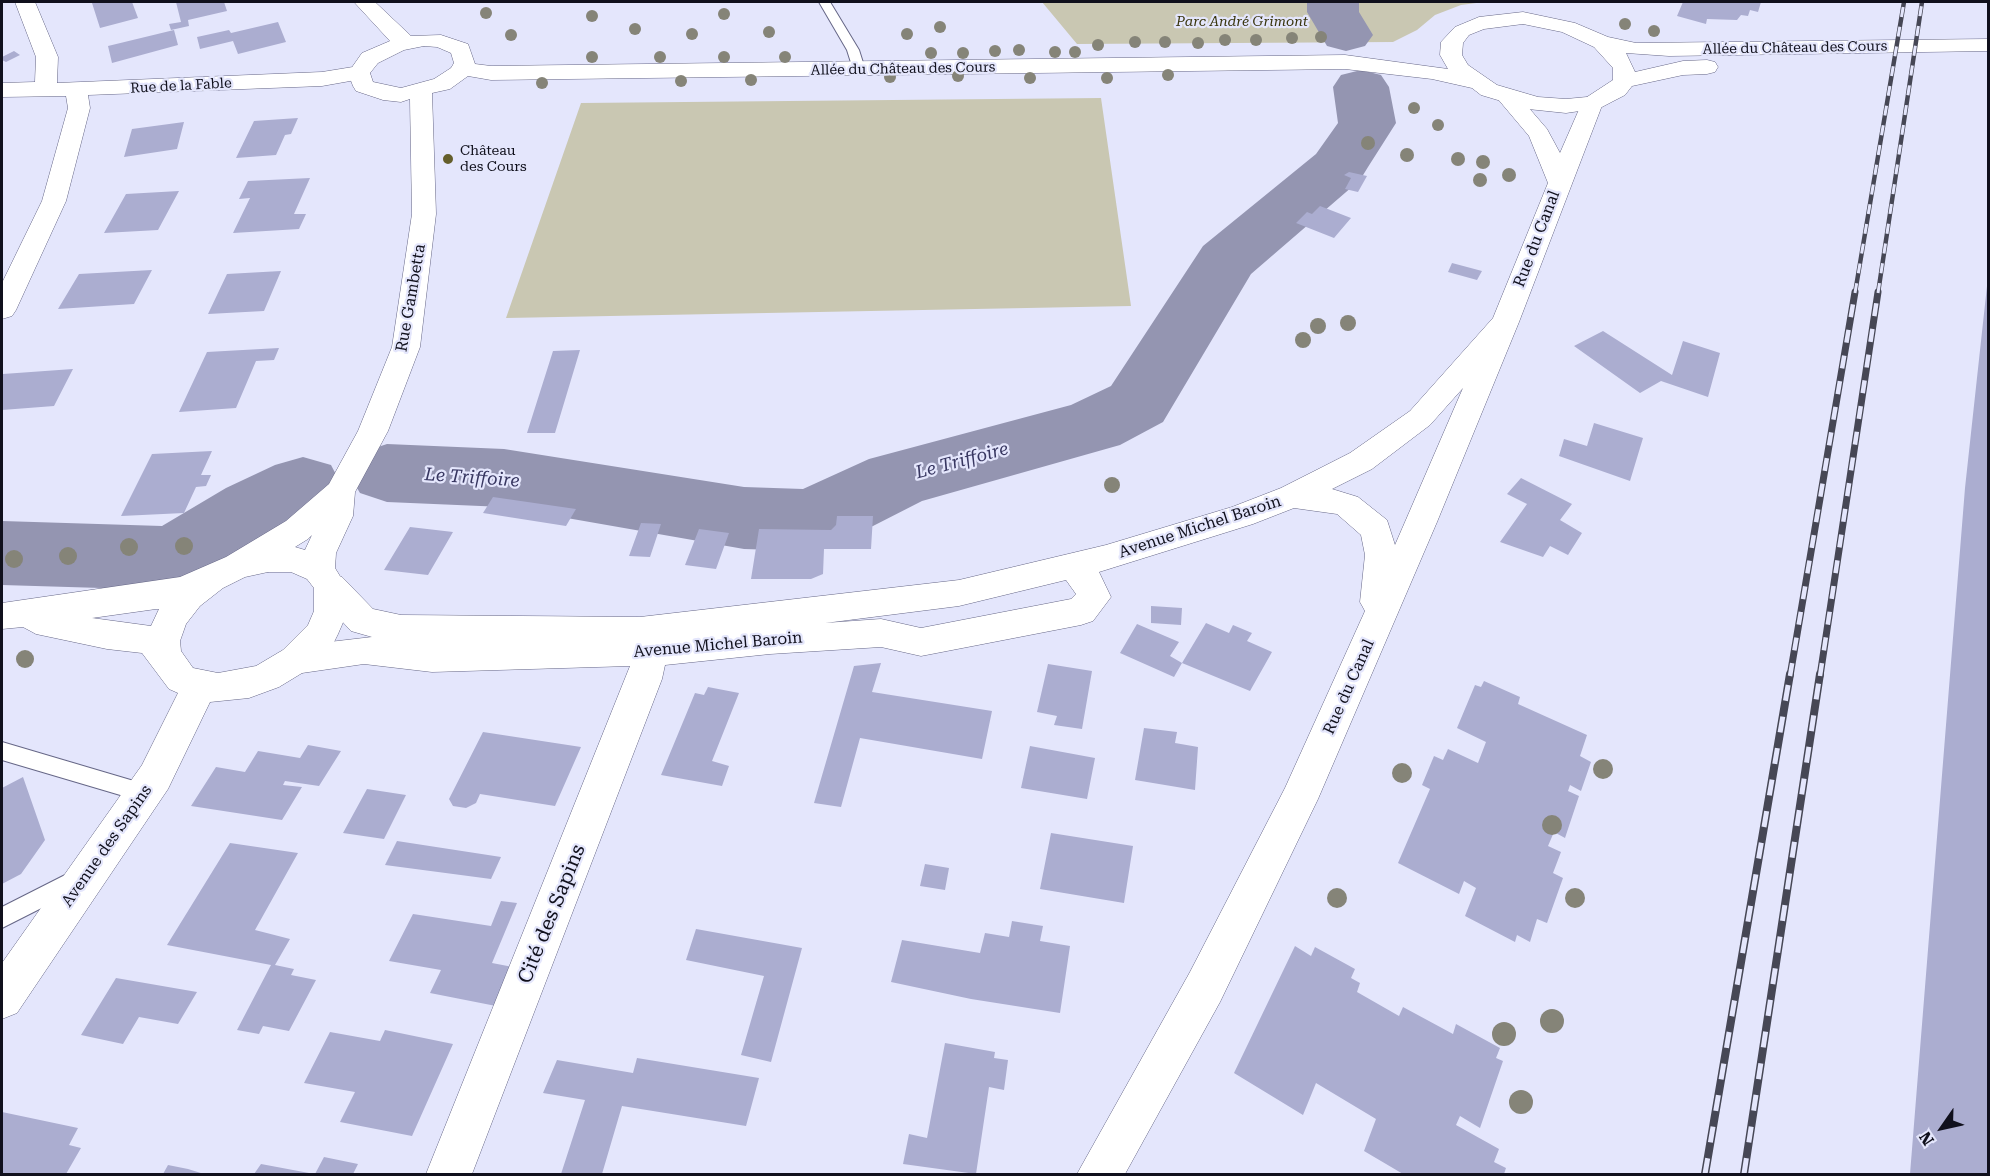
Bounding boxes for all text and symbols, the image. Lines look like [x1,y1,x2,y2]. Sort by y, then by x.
park label: Parc André Grimont [1176,14,1308,30]
street label: Allée du Château des Cours [1703,38,1887,58]
street label: Allée du Château des Cours [811,59,995,79]
street label: Rue de la Fable [130,75,232,97]
place label: Château des Cours [460,143,527,176]
marker: Château des Cours [441,152,455,166]
street label: Rue du Canal [1510,188,1564,290]
street label: Rue Gambetta [392,243,430,353]
water label: Le Triffoire [913,438,1011,484]
water label: Le Triffoire [424,464,520,492]
street label: Avenue Michel Baroin [1116,492,1284,562]
street label: Avenue Michel Baroin [633,628,803,662]
street label: Rue du Canal [1319,637,1379,737]
street label: Avenue des Sapins [58,781,156,911]
street label: Cité des Sapins [513,841,591,987]
north arrow [1912,1098,1972,1158]
text: N [1915,1128,1938,1149]

